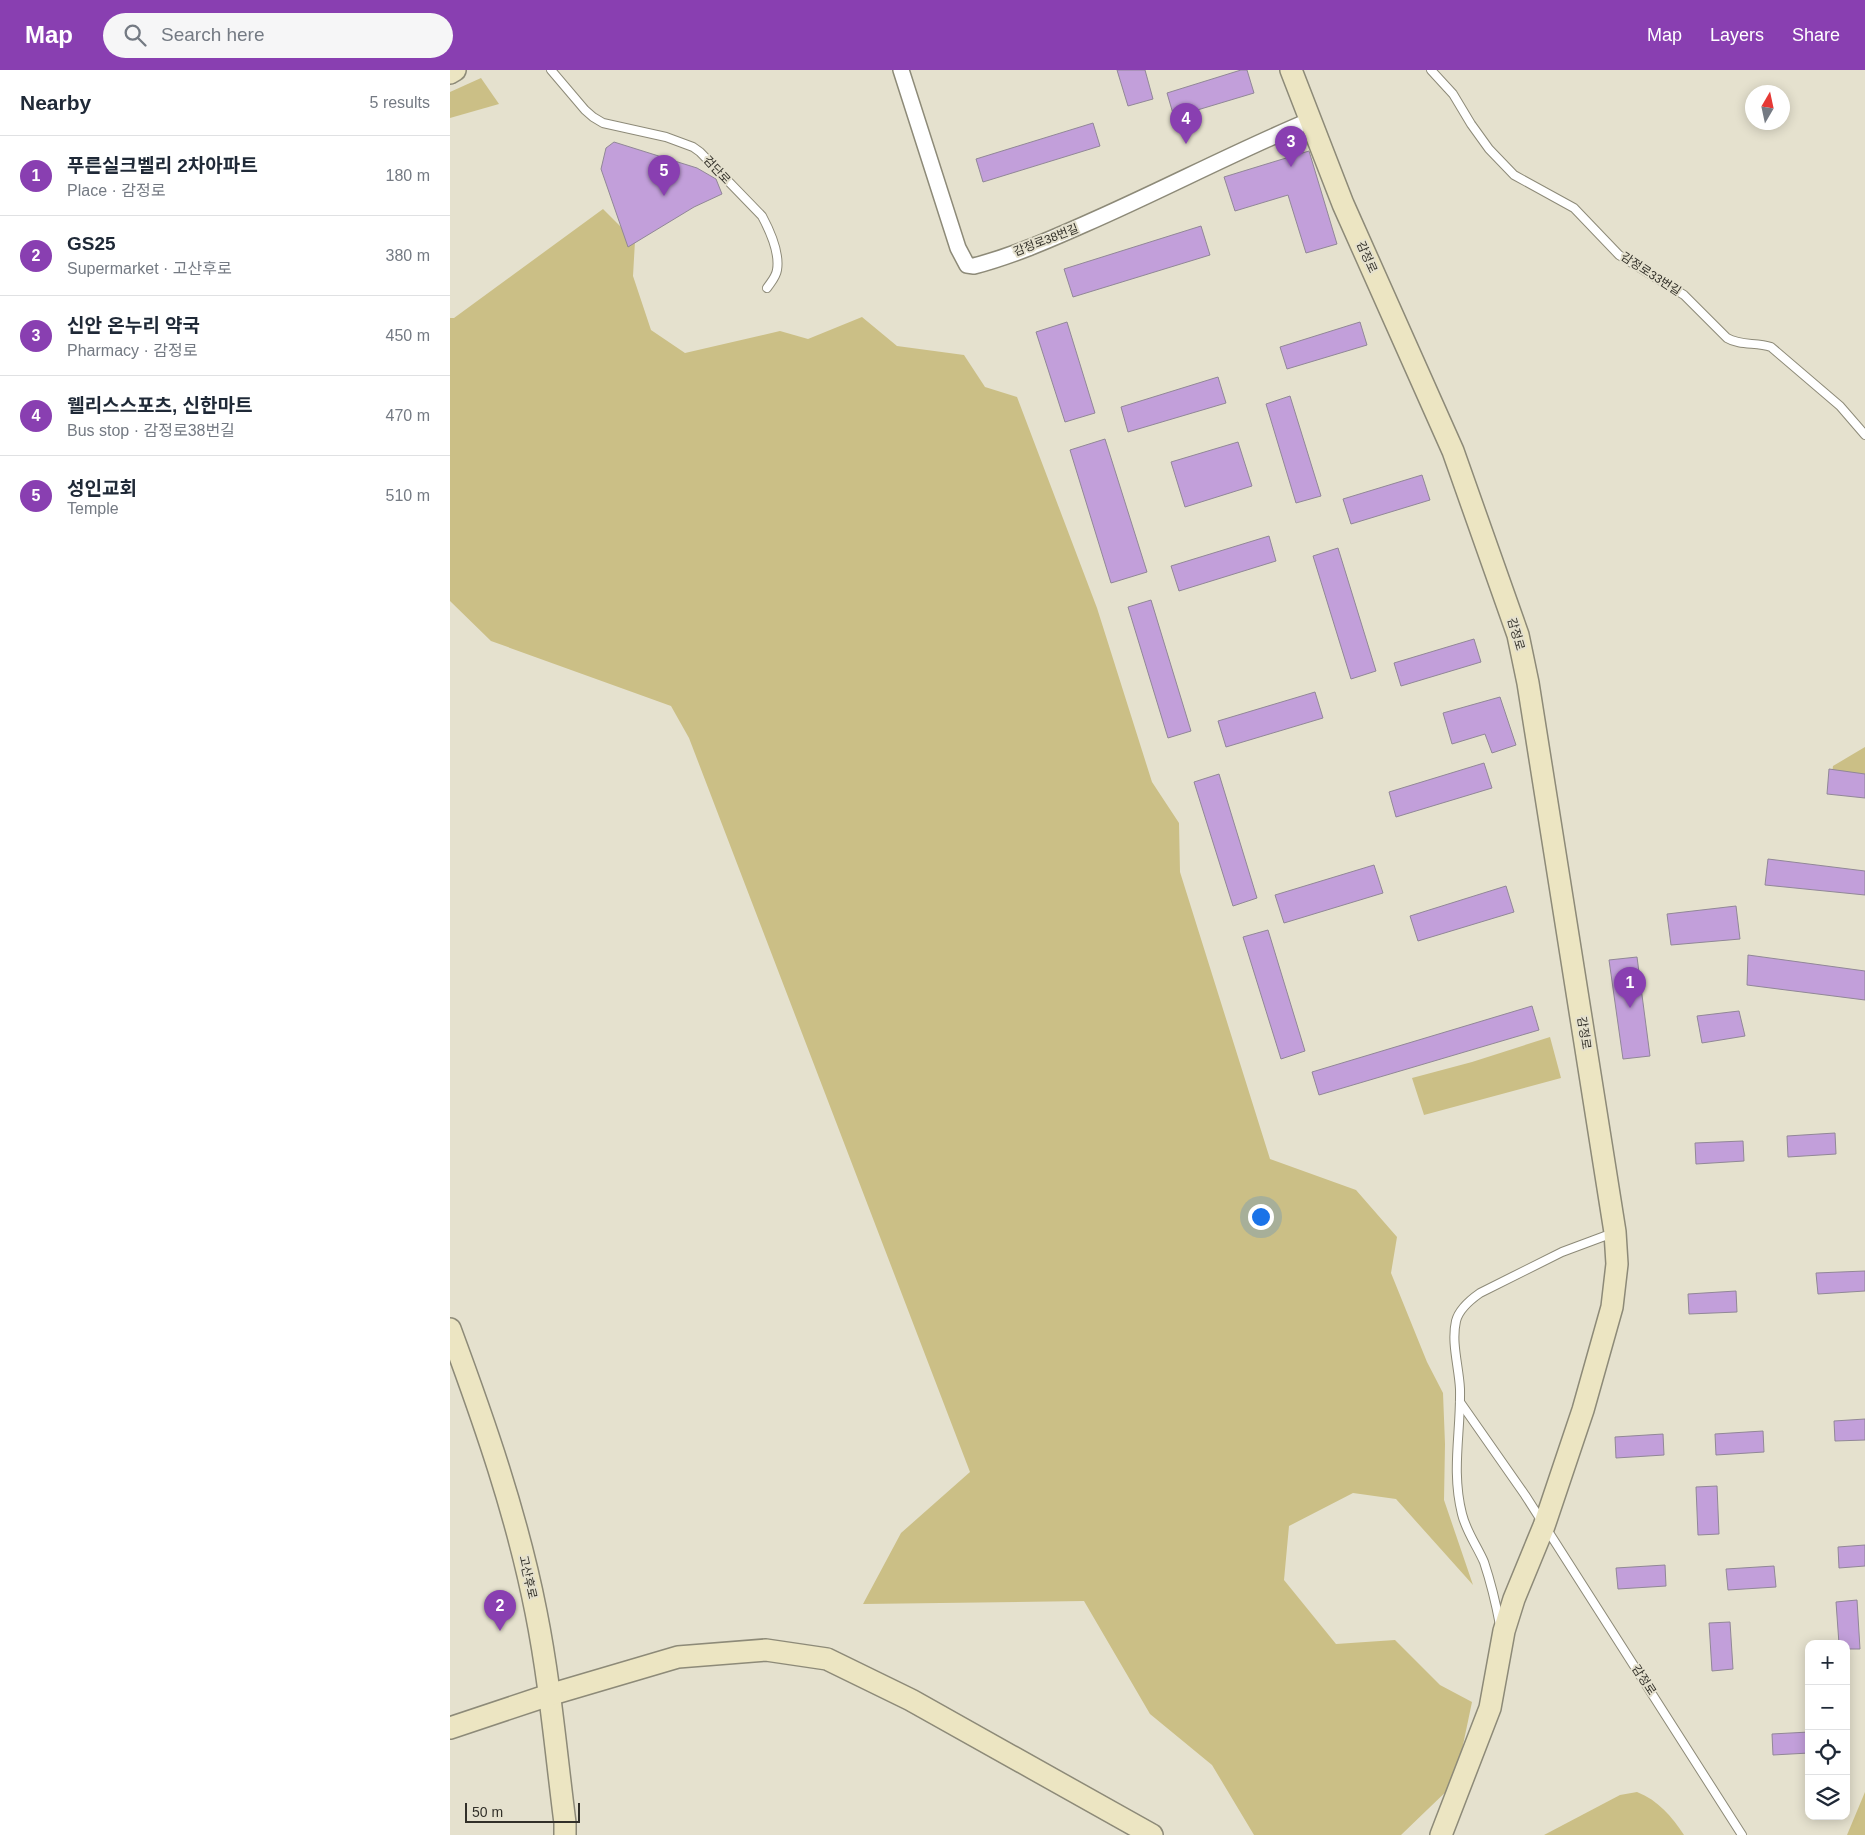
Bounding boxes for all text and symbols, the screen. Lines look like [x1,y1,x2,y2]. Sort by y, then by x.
search box [103,13,453,58]
text: Map [25,21,73,48]
icon: search [121,21,149,49]
text: Search here [161,24,265,45]
text: Map [1647,25,1682,45]
text: Layers [1710,25,1764,45]
text: Share [1792,25,1840,45]
north arrow [1745,85,1790,130]
text: Nearby [20,91,91,114]
text: 5 results [370,94,430,111]
pin: 4 [1170,103,1202,144]
pin: 3 [1275,126,1307,167]
street label: 검단로 [701,153,733,187]
text: 푸른실크벨리 2차아파트 [67,155,258,176]
pin: 5 [648,155,680,196]
text: 1 [32,167,40,184]
text: 180 m [386,167,430,184]
text: Place · 감정로 [67,182,165,199]
street label: 감정로38번길 [1011,221,1081,259]
text: GS25 [67,233,116,254]
street label: 감정로 [1354,239,1380,275]
text: 2 [32,247,40,264]
text: 380 m [386,247,430,264]
street label: 감정로33번길 [1618,249,1684,299]
text: Supermarket · 고산후로 [67,260,232,277]
text: 신안 온누리 약국 [67,315,200,336]
text: 3 [32,327,40,344]
text: 450 m [386,327,430,344]
text: Pharmacy · 감정로 [67,342,197,359]
text: 웰리스스포츠, 신한마트 [67,395,252,416]
text: 4 [32,407,40,424]
text: 470 m [386,407,430,424]
text: Bus stop · 감정로38번길 [67,422,235,439]
text: 성인교회 [67,478,137,499]
text: 5 [32,487,40,504]
text: 510 m [386,487,430,504]
text: Temple [67,500,119,517]
street label: 감정로 [1505,616,1527,652]
pin: 1 [1614,967,1646,1008]
street label: 감정로 [1574,1016,1594,1050]
your location [1248,1204,1274,1230]
street label: 고산후로 [516,1554,540,1600]
pin: 2 [484,1590,516,1631]
map controls [1805,1640,1850,1820]
button: + [1805,1640,1850,1685]
street label: 감정로 [1629,1662,1659,1698]
button: − [1805,1685,1850,1730]
button: locate [1805,1730,1850,1775]
button: layers [1805,1775,1850,1820]
scale bar [465,1800,580,1823]
text: 50 m [472,1804,503,1820]

